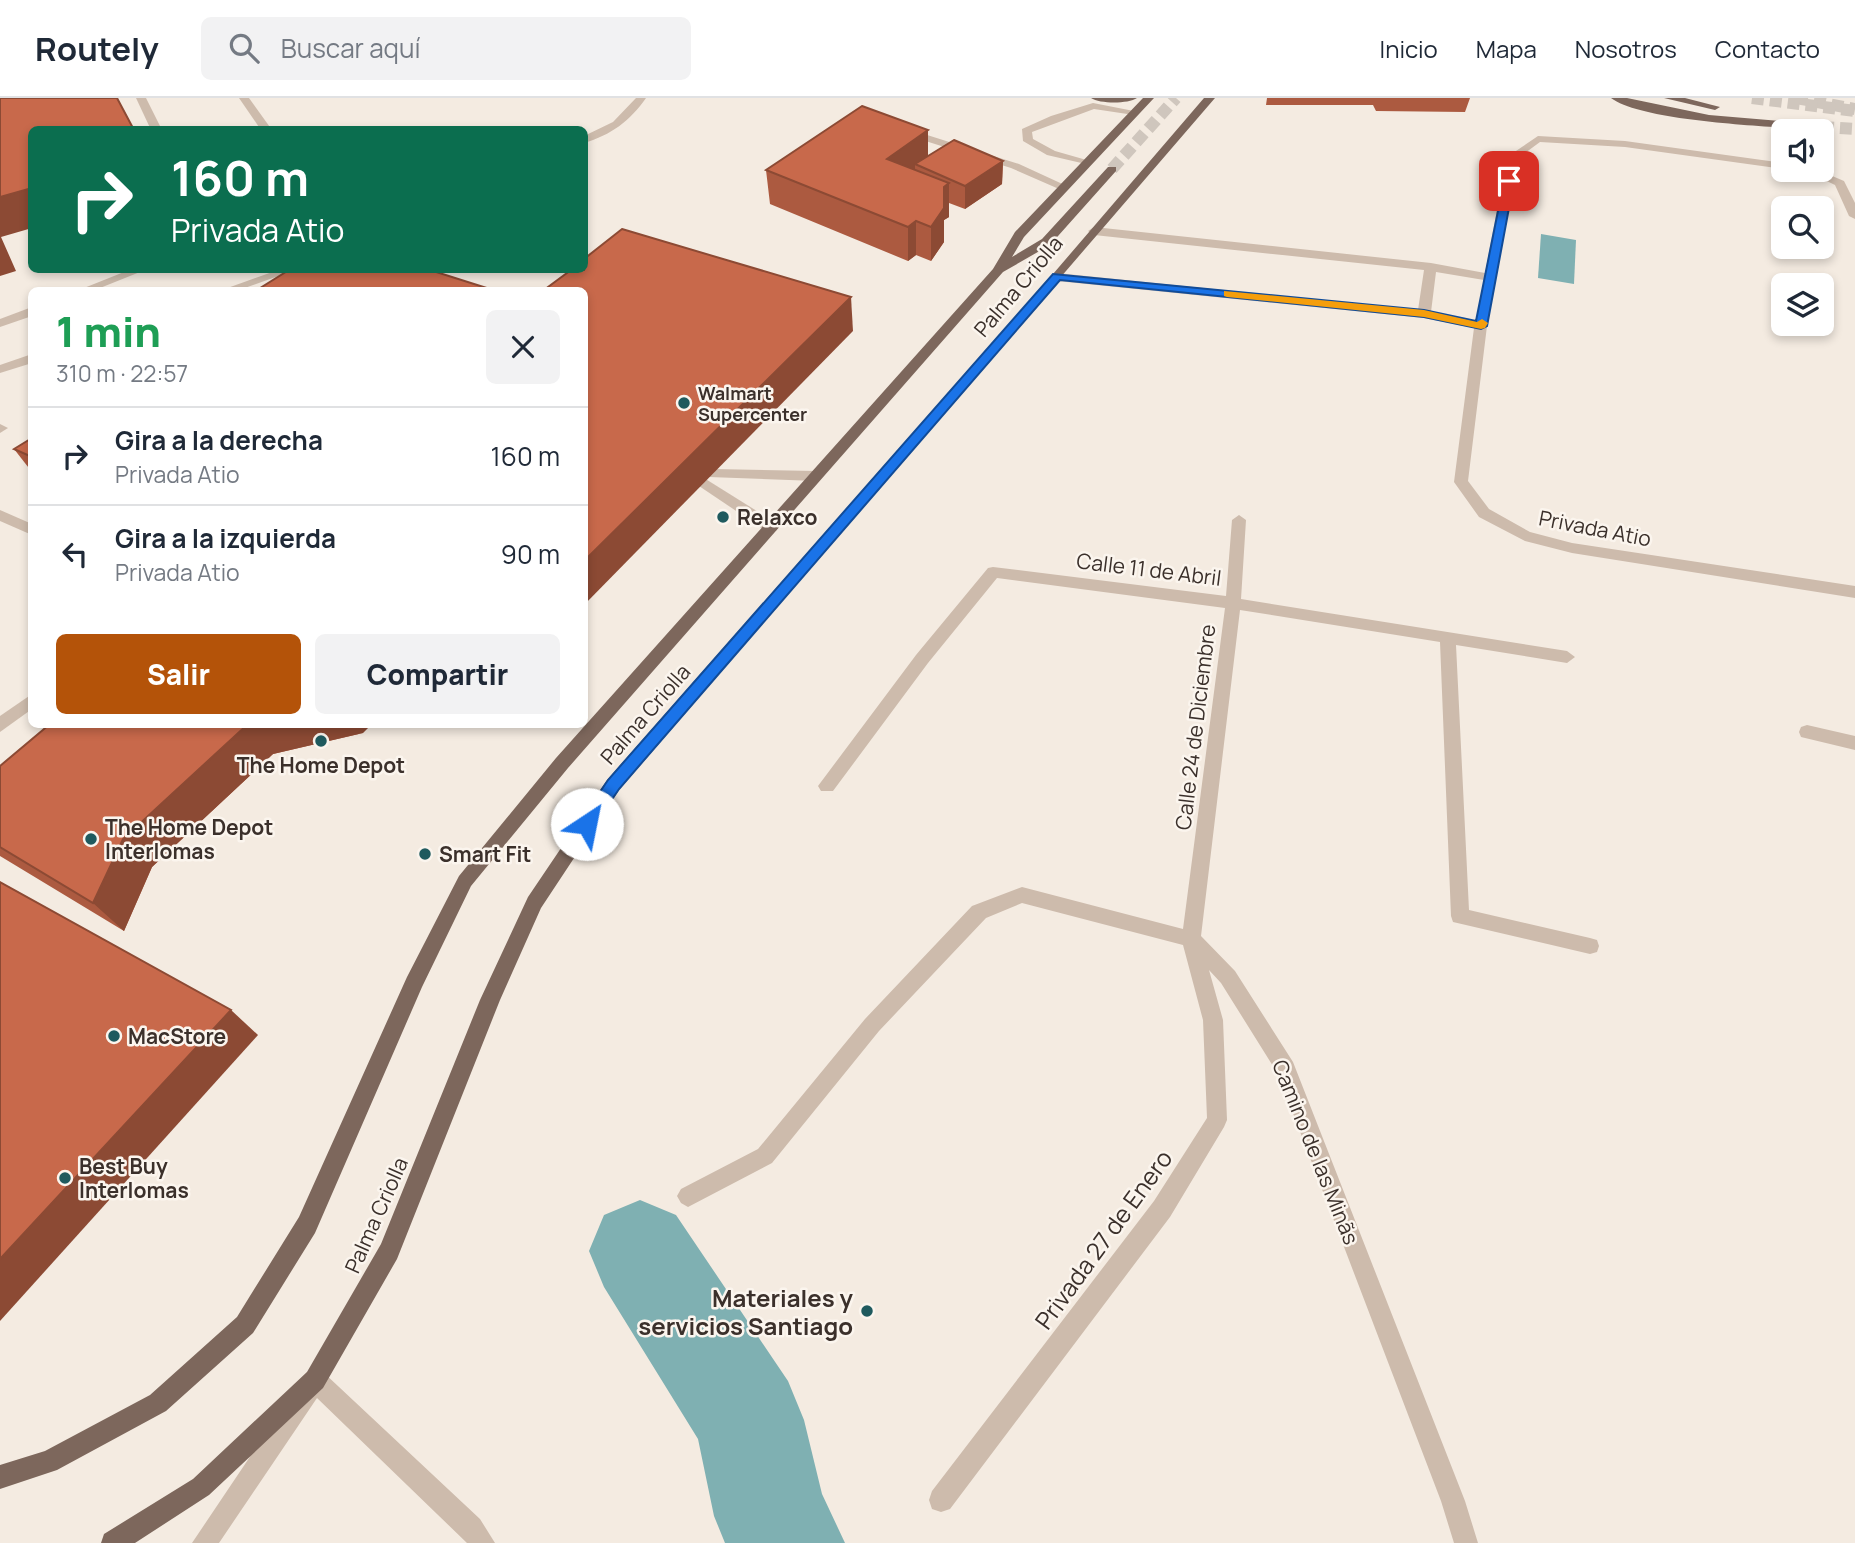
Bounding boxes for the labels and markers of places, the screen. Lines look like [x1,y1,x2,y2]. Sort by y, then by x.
pin [1479,151,1539,211]
place label: Walmart Supercenter [698,381,807,426]
marker: Walmart Supercenter [676,395,692,411]
place label: Relaxco [737,503,817,531]
marker: Relaxco [715,509,731,525]
marker: The Home Depot [313,733,329,749]
place label: The Home Depot [237,751,405,779]
place label: The Home Depot Interlomas [105,813,273,865]
marker: The Home Depot Interlomas [83,831,99,847]
place label: Smart Fit [439,840,531,868]
marker: Smart Fit [417,846,433,862]
place label: MacStore [128,1022,226,1050]
marker: MacStore [106,1028,122,1044]
place label: Best Buy Interlomas [79,1152,189,1204]
marker: Best Buy Interlomas [57,1170,73,1186]
place label: Materiales y servicios Santiago [638,1281,854,1342]
marker: Materiales y servicios Santiago [859,1303,875,1319]

